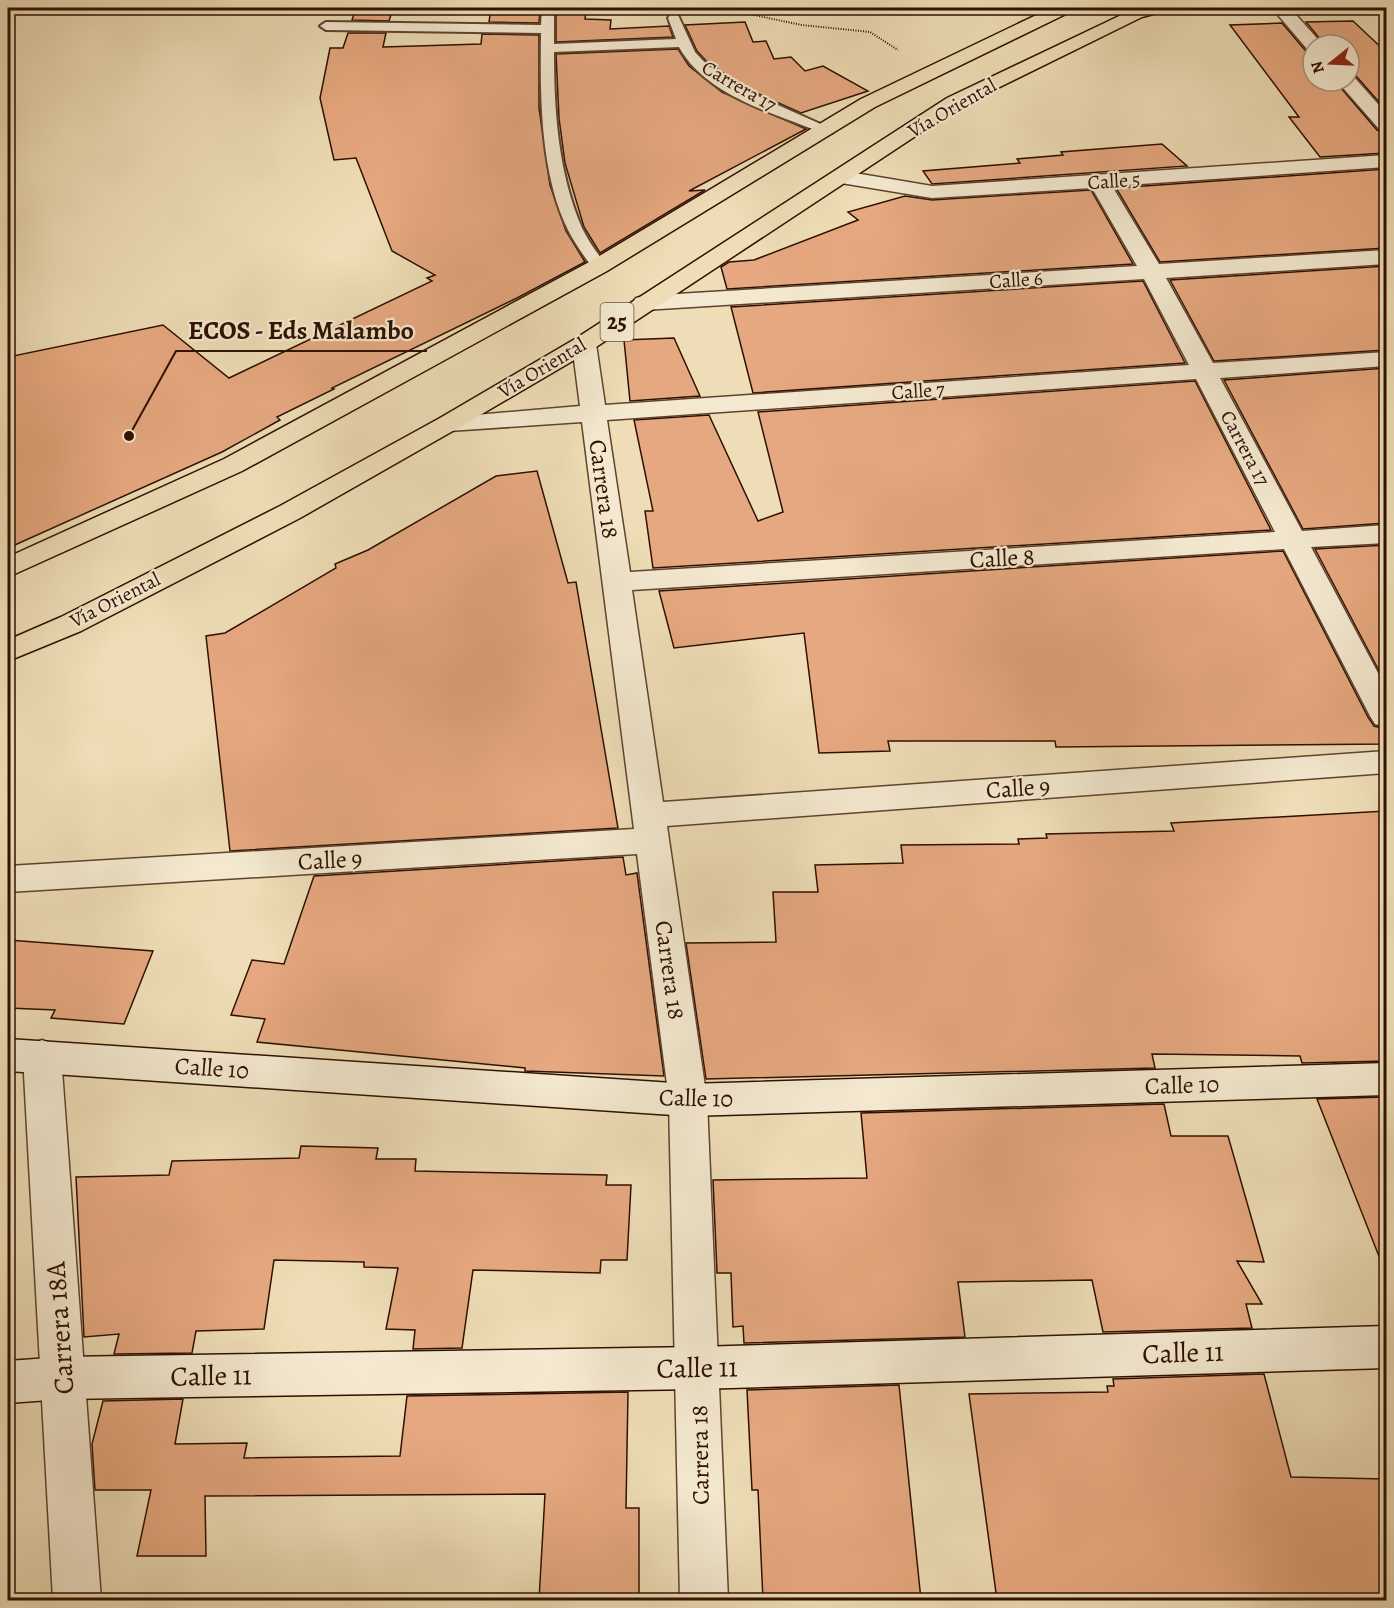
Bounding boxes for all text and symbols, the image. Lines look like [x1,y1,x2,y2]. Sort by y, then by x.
north arrow [1301,33,1361,93]
street label: Carrera 17 [697,54,782,118]
text: N [1305,58,1330,76]
street label: Vía Oriental [902,72,1001,145]
street label: Calle 5 [1087,166,1141,196]
street label: Calle 6 [988,265,1044,295]
road number: 25 [600,303,634,341]
callout: ECOS - Eds Malambo [176,307,427,351]
text: ECOS - Eds Malambo [188,313,414,348]
street label: Vía Oriental [492,331,591,405]
street label: Calle 7 [891,376,946,406]
street label: Carrera 17 [1214,406,1276,491]
street label: Carrera 18 [581,437,627,541]
street label: Calle 8 [969,540,1035,576]
street label: Vía Oriental [64,566,165,635]
street label: Calle 9 [985,770,1051,806]
street label: Calle 9 [297,842,363,878]
street label: Carrera 18 [647,918,693,1022]
street label: Calle 10 [174,1049,250,1087]
street label: Calle 10 [1144,1068,1220,1102]
street label: Calle 10 [659,1081,733,1115]
street label: Carrera 18A [36,1260,84,1396]
street label: Calle 11 [1142,1333,1224,1373]
street label: Calle 11 [656,1348,738,1388]
street label: Calle 11 [170,1356,252,1396]
street label: Carrera 18 [683,1405,717,1505]

